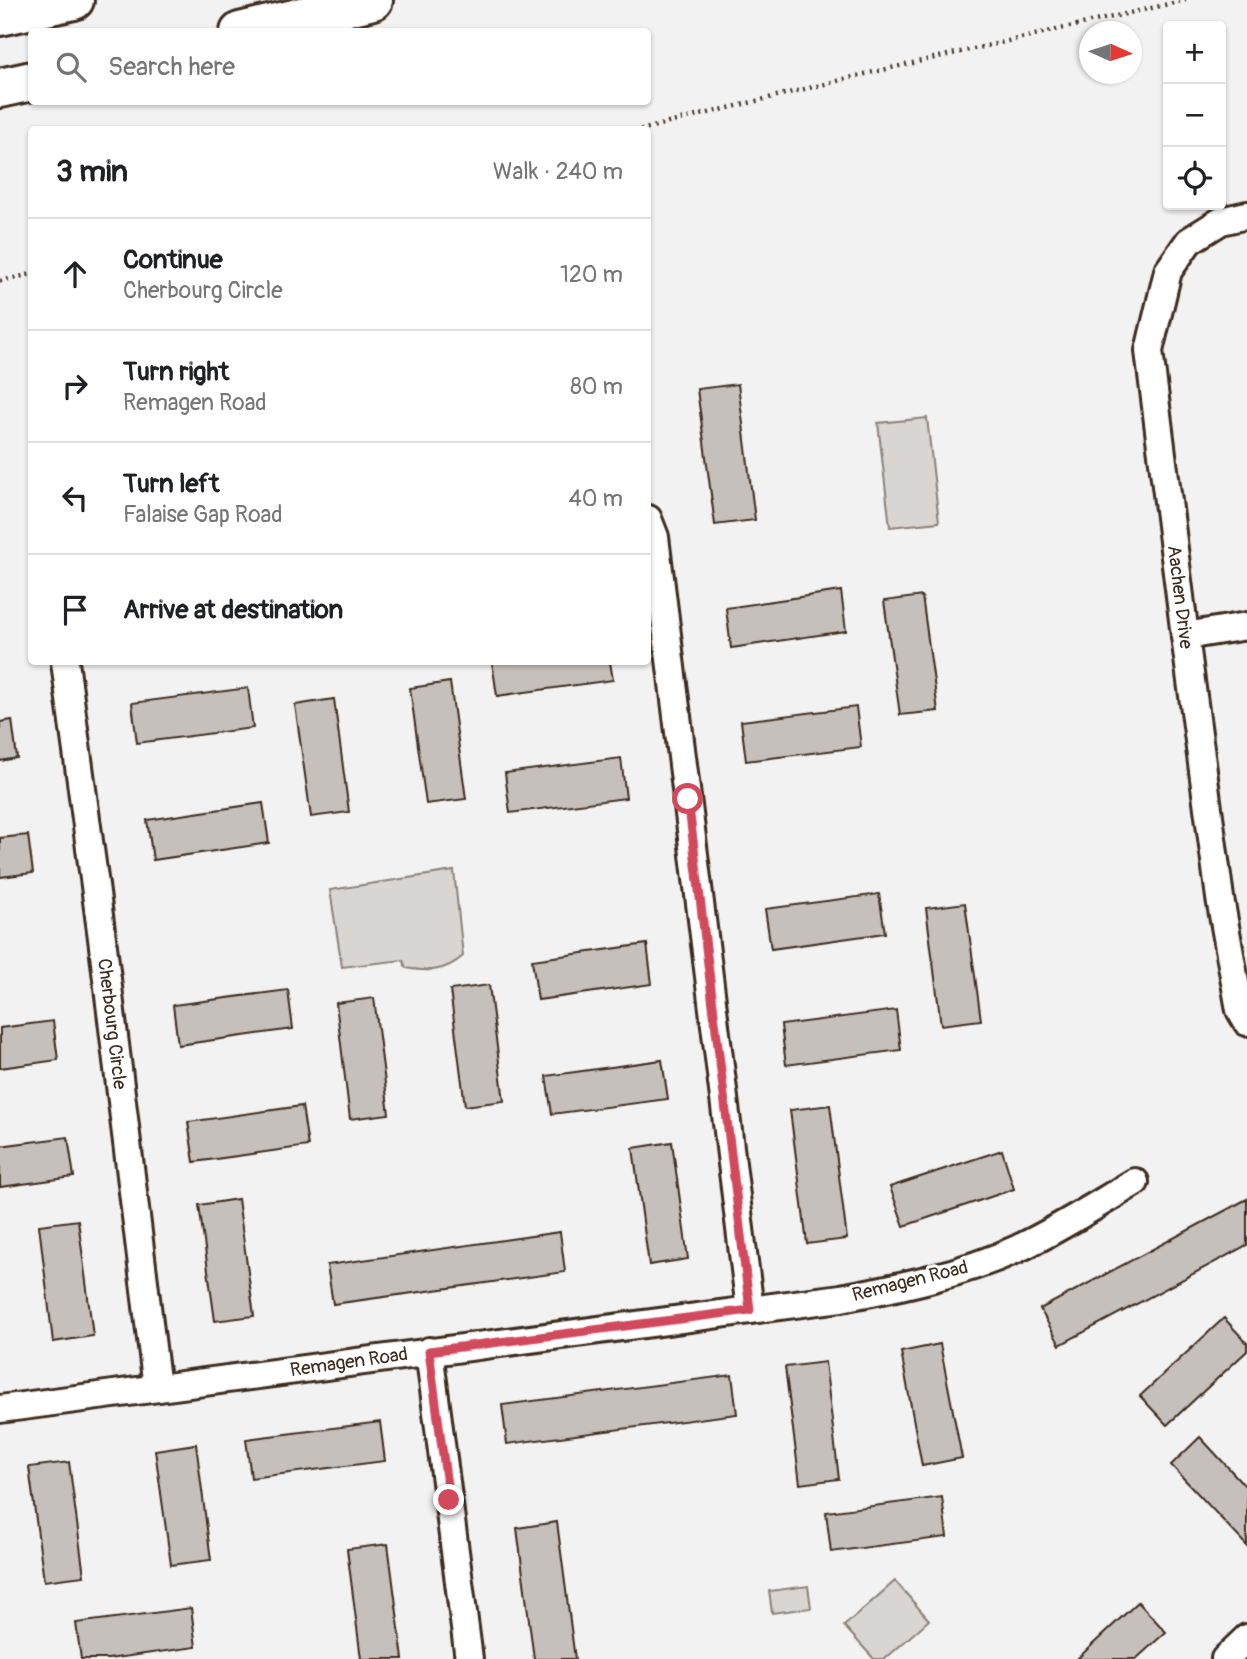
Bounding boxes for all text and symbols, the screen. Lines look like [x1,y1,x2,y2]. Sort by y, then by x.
north arrow [1079,21,1142,84]
map controls [1163,21,1226,210]
button: + [1163,21,1226,84]
search box [28,28,651,105]
icon: search [52,48,90,86]
text: Search here [108,51,235,83]
button: − [1163,84,1226,147]
button: locate [1163,147,1226,210]
text: 3 min [56,153,128,190]
text: Walk · 240 m [493,157,623,186]
text: Continue [123,244,223,276]
icon: ahead [56,255,94,293]
text: 120 m [560,260,623,289]
text: Cherbourg Circle [123,276,283,305]
text: Turn right [123,356,229,388]
icon: right [56,367,94,405]
text: 80 m [570,372,623,401]
text: Remagen Road [123,388,267,417]
text: Turn left [123,468,219,500]
icon: left [56,479,94,517]
text: 40 m [569,484,623,513]
text: Falaise Gap Road [123,500,282,529]
street label: Aachen Drive [1162,544,1198,651]
icon: arrive [56,591,94,629]
text: Arrive at destination [123,594,343,626]
route start [672,783,703,814]
street label: Cherbourg Circle [92,957,132,1091]
street label: Remagen Road [850,1255,970,1307]
street label: Remagen Road [289,1342,409,1382]
route end [433,1484,464,1515]

